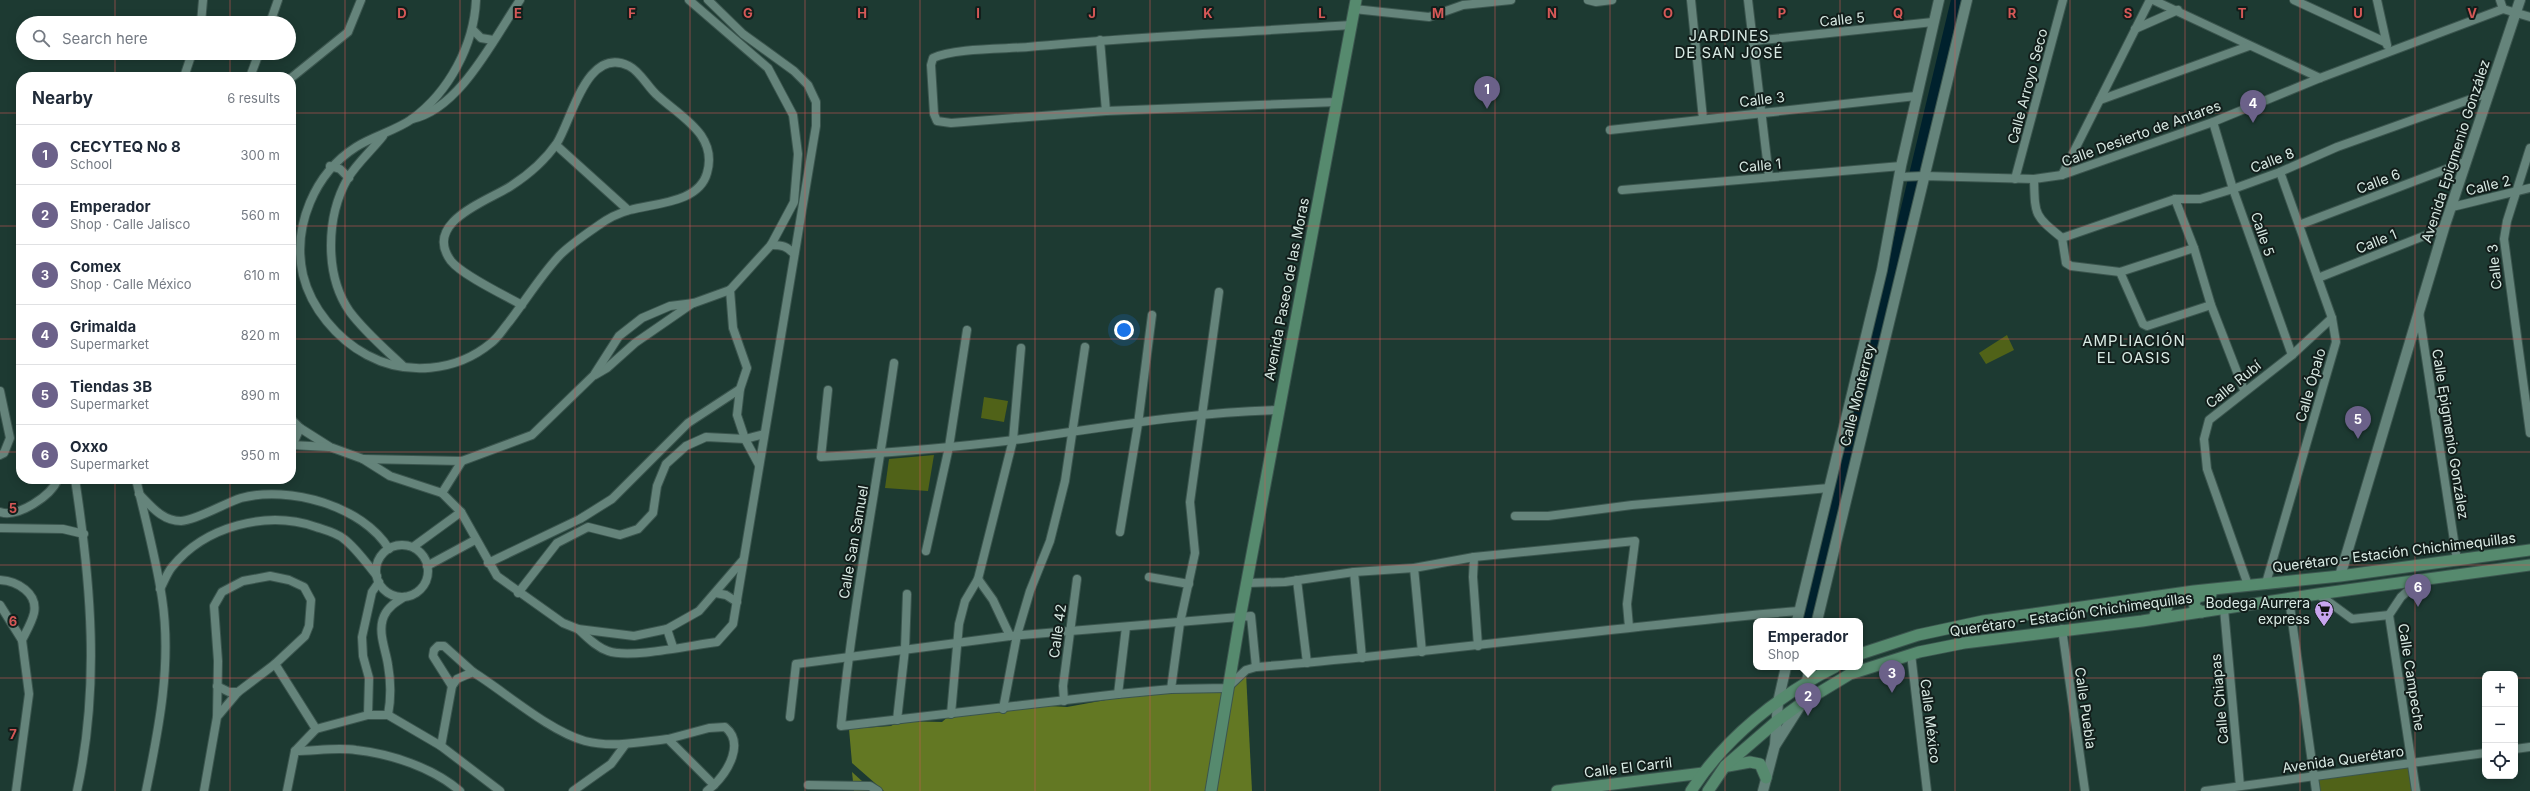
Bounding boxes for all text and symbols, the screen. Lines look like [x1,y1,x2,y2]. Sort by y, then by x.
text: D [397,5,407,21]
text: E [514,5,522,21]
text: F [628,5,636,21]
text: G [743,5,753,21]
text: H [857,5,867,21]
text: I [976,5,980,21]
text: J [1088,5,1096,21]
text: K [1203,5,1213,21]
text: L [1318,5,1326,21]
text: M [1432,5,1444,21]
text: N [1547,5,1557,21]
text: O [1663,5,1673,21]
text: P [1778,5,1786,21]
text: Q [1893,5,1903,21]
text: R [2008,5,2017,21]
text: S [2124,5,2132,21]
text: T [2238,5,2247,21]
text: U [2353,5,2363,21]
text: V [2467,5,2477,21]
street label: Calle 5 [1818,8,1866,30]
search box [16,16,296,60]
district label: JARDINES DE SAN JOSÉ [1674,26,1784,62]
street label: Calle Arroyo Seco [2003,26,2051,146]
icon: search [30,27,52,49]
text: Search here [62,29,148,48]
street label: Avenida Epigmenio González [2417,57,2493,245]
pin: 1 [1474,76,1500,109]
text: Nearby [32,88,93,108]
street label: Calle 3 [1738,88,1786,110]
text: 6 results [227,90,280,106]
pin: 4 [2240,90,2266,123]
street label: Calle Desierto de Antares [2059,96,2223,170]
text: CECYTEQ No 8 [70,137,181,156]
street label: Calle 8 [2248,144,2296,176]
text: 1 [42,147,48,163]
text: 300 m [241,147,280,163]
street label: Calle 1 [1738,155,1782,175]
text: School [70,156,112,172]
street label: Calle 6 [2354,165,2402,197]
street label: Calle 2 [2464,171,2512,199]
street label: Avenida Paseo de las Moras [1260,196,1312,382]
text: Emperador [70,197,151,216]
text: 2 [41,207,49,223]
text: 560 m [241,207,280,223]
street label: Calle 5 [2248,210,2278,258]
text: Shop · Calle Jalisco [70,216,190,232]
street label: Calle 1 [2353,225,2399,257]
street label: Calle 3 [2483,243,2505,291]
text: Comex [70,257,121,276]
text: 3 [41,267,49,283]
text: 610 m [243,267,280,283]
text: Shop · Calle México [70,276,192,292]
text: Grimalda [70,317,136,336]
your location [1114,320,1134,340]
text: 4 [41,327,49,343]
text: 820 m [241,327,280,343]
district label: AMPLIACIÓN EL OASIS [2082,331,2186,367]
text: Supermarket [70,336,149,352]
street label: Calle Monterrey [1836,342,1878,448]
street label: Calle Ópalo [2291,346,2329,424]
street label: Calle Epigmenio González [2429,348,2473,520]
street label: Calle Rubí [2202,356,2265,411]
text: Tiendas 3B [70,377,152,396]
text: 5 [41,387,49,403]
text: 890 m [241,387,280,403]
text: Supermarket [70,396,149,412]
pin: 5 [2345,406,2371,439]
text: Oxxo [70,437,108,456]
text: 6 [41,447,49,463]
text: 950 m [241,447,280,463]
text: Supermarket [70,456,149,472]
street label: Calle San Samuel [835,484,871,600]
text: 5 [9,500,17,516]
street label: Querétaro - Estación Chichimequillas [2271,529,2517,575]
pin: 6 [2405,574,2431,607]
street label: Querétaro - Estación Chichimequillas [1948,589,2194,639]
place label: Bodega Aurrera express [2206,594,2310,627]
supermarket icon: Bodega Aurrera express [2313,599,2335,627]
street label: Calle 42 [1045,603,1069,659]
text: 6 [9,613,17,629]
popup [1753,618,1863,670]
street label: Calle Campeche [2395,622,2429,732]
text: Emperador [1768,627,1848,646]
text: Shop [1768,646,1800,662]
street label: Calle Chiapas [2207,653,2231,745]
pin: 3 [1879,660,1905,693]
street label: Calle Puebla [2072,666,2100,750]
map controls [2482,671,2518,779]
button: + [2482,671,2518,707]
street label: Calle México [1917,678,1945,764]
pin: 2 [1795,683,1821,716]
button: − [2482,707,2518,743]
text: 7 [9,726,17,742]
street label: Avenida Querétaro [2281,742,2405,776]
button: locate [2482,743,2518,779]
street label: Calle El Carril [1583,753,1673,781]

